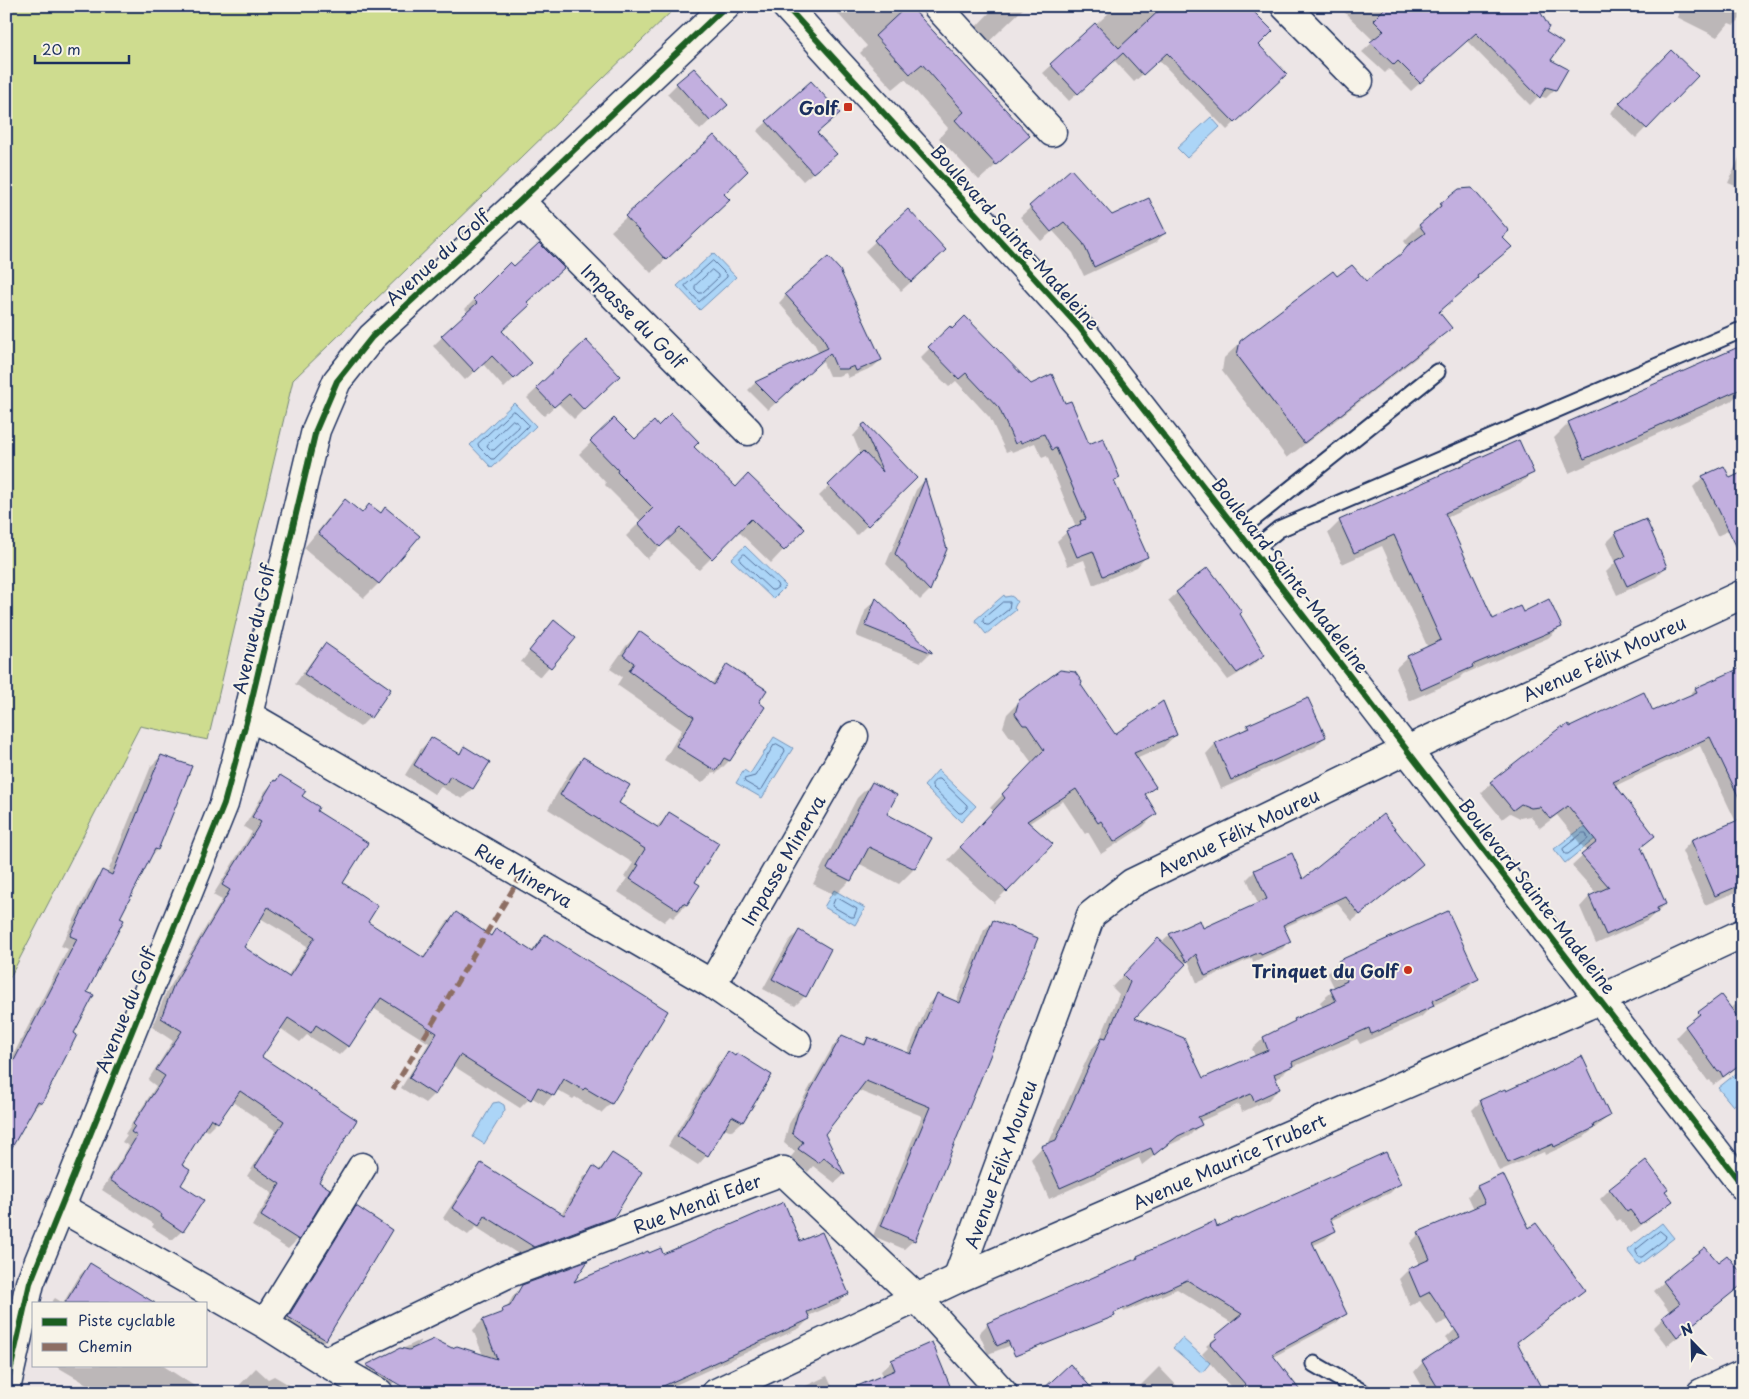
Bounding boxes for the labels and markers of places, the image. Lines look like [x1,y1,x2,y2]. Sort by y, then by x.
place label: Golf [799,94,840,121]
marker: Golf [842,101,854,113]
place label: Trinquet du Golf [1251,957,1400,984]
marker: Trinquet du Golf [1402,964,1414,976]

